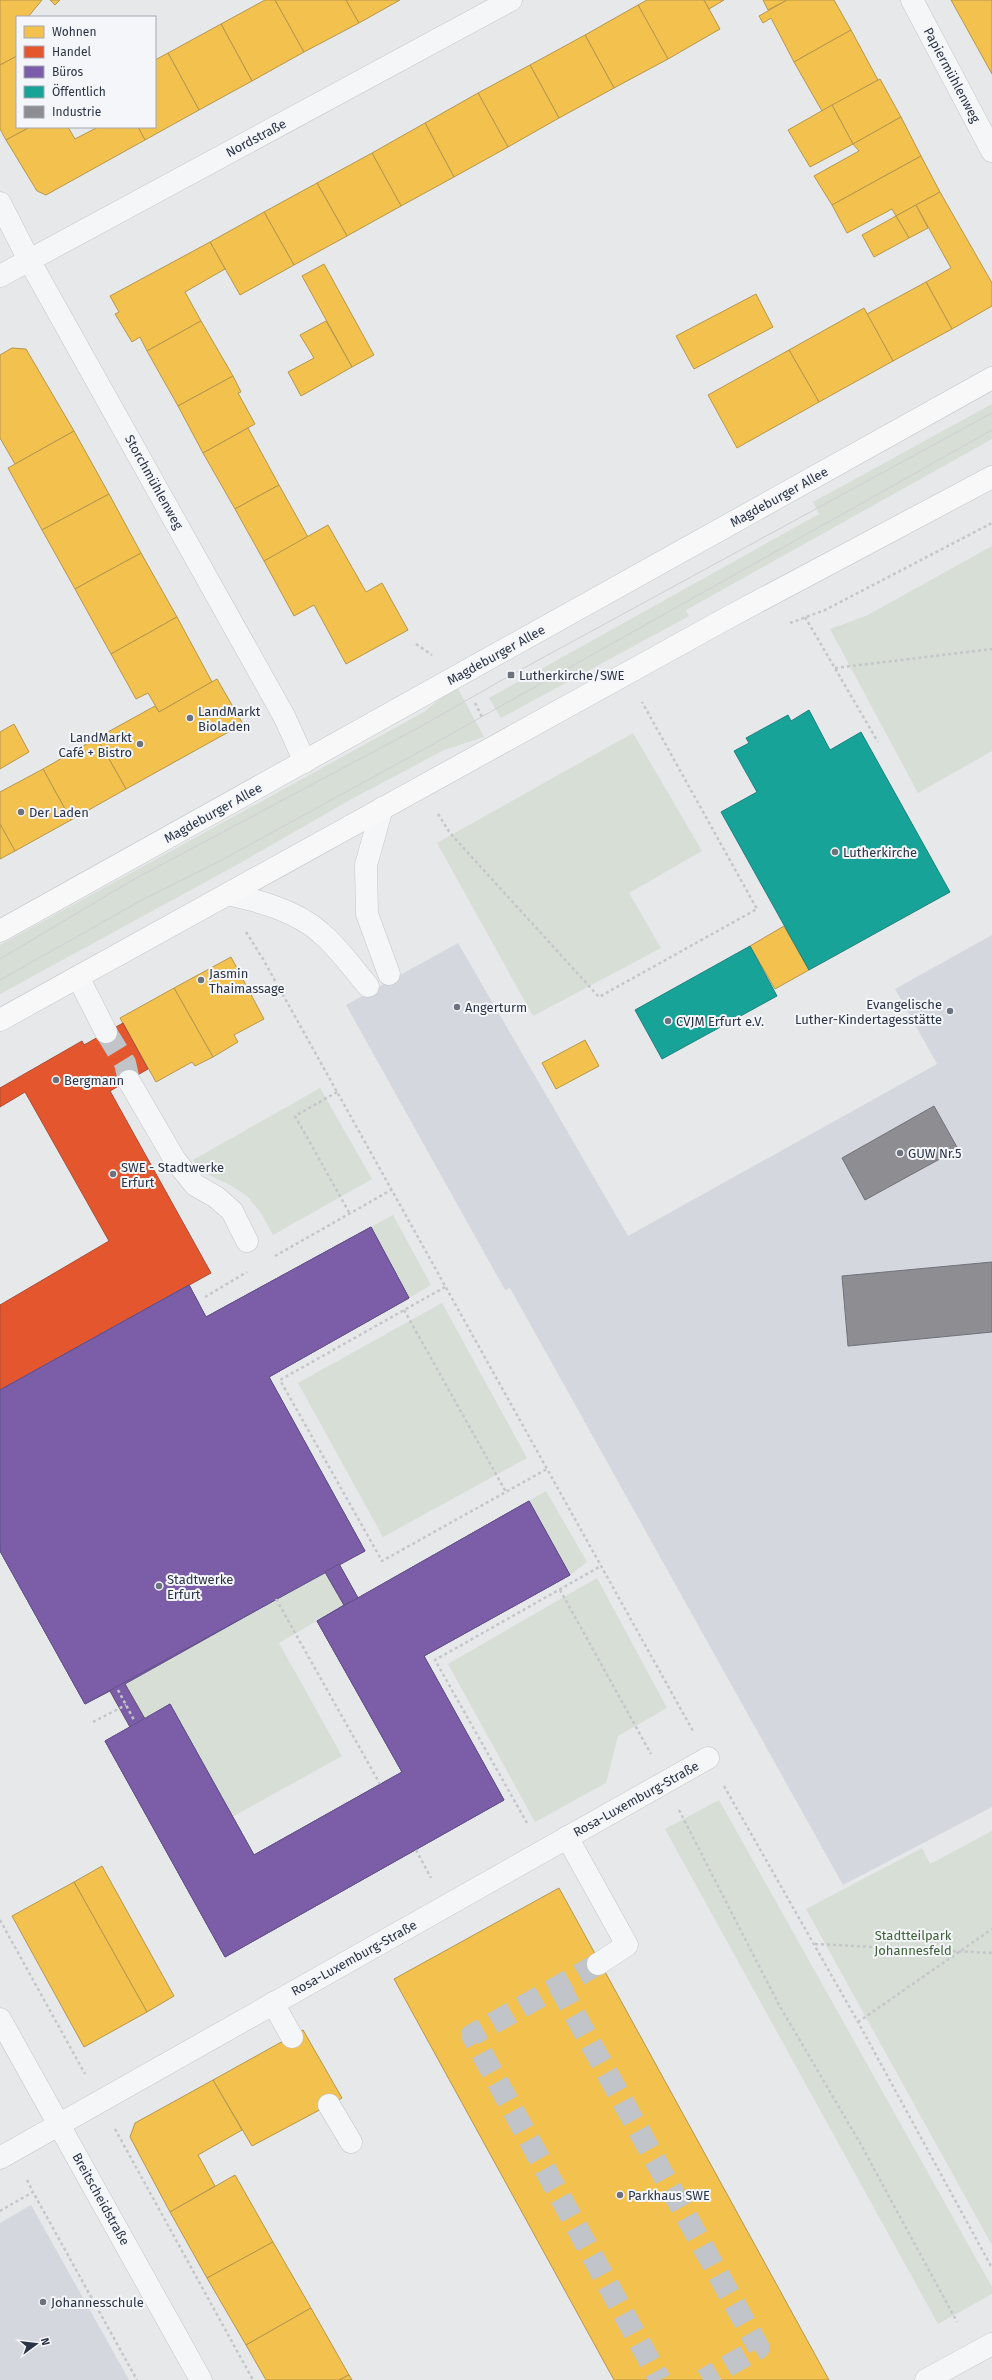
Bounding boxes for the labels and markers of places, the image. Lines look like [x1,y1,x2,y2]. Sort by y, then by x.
place label: Lutherkirche/SWE [519,668,625,683]
marker: Lutherkirche/SWE [506,670,516,680]
place label: LandMarkt Bioladen [198,704,261,734]
marker: LandMarkt Bioladen [185,713,195,723]
place label: LandMarkt Café + Bistro [59,730,132,760]
marker: LandMarkt Café + Bistro [135,739,145,749]
place label: Der Laden [29,805,89,820]
marker: Der Laden [16,807,26,817]
place label: Lutherkirche [843,845,917,860]
marker: Lutherkirche [830,847,840,857]
place label: Jasmin Thaimassage [209,966,285,996]
marker: Jasmin Thaimassage [196,975,206,985]
place label: Evangelische Luther-Kindertagesstätte [795,997,942,1027]
place label: Angerturm [465,1000,527,1015]
marker: Angerturm [452,1002,462,1012]
marker: Evangelische Luther-Kindertagesstätte [945,1006,955,1016]
place label: CVJM Erfurt e.V. [676,1014,764,1029]
marker: CVJM Erfurt e.V. [663,1016,673,1026]
place label: Bergmann [64,1073,124,1088]
marker: Bergmann [51,1075,61,1085]
place label: GUW Nr.5 [908,1146,962,1161]
marker: GUW Nr.5 [895,1148,905,1158]
place label: SWE - Stadtwerke Erfurt [121,1160,224,1190]
marker: SWE - Stadtwerke Erfurt [108,1169,118,1179]
place label: Stadtwerke Erfurt [167,1572,233,1602]
marker: Stadtwerke Erfurt [154,1581,164,1591]
place label: Parkhaus SWE [628,2188,710,2203]
marker: Parkhaus SWE [615,2190,625,2200]
place label: Johannesschule [51,2295,144,2310]
marker: Johannesschule [38,2297,48,2307]

